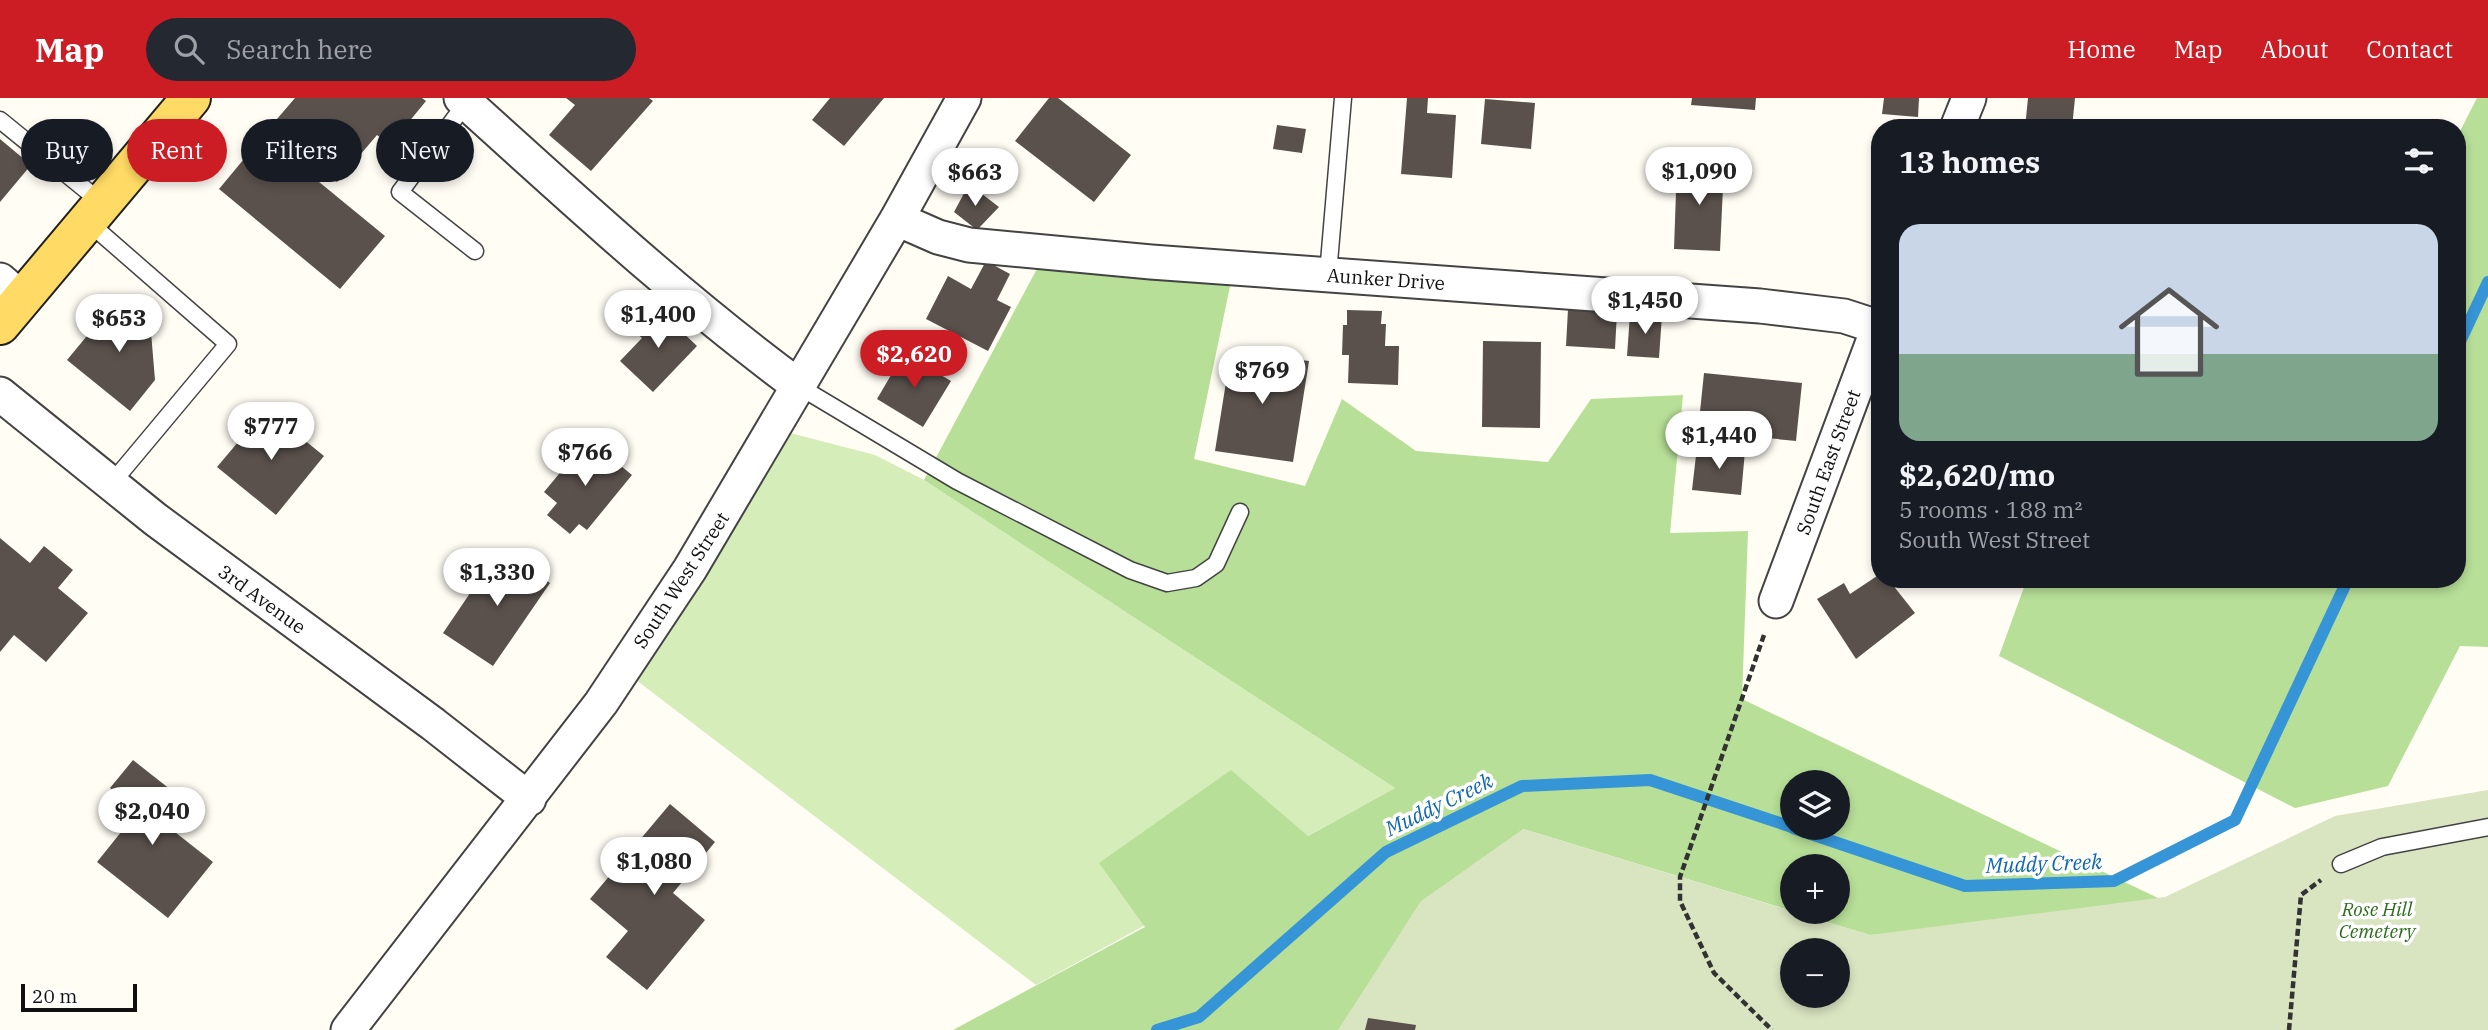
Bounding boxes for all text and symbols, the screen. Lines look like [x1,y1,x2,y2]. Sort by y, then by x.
search box [146,18,636,81]
text: Map [35,28,104,71]
icon: search [170,30,208,68]
text: Search here [226,32,373,66]
text: Home [2068,33,2136,65]
text: Map [2174,33,2222,65]
text: About [2260,33,2328,65]
text: Contact [2366,33,2453,65]
chip: Buy [21,119,113,182]
chip: Rent [127,119,227,182]
chip: Filters [241,119,362,182]
chip: New [376,119,474,182]
text: 13 homes [1899,142,2040,181]
icon: filters [2400,142,2438,180]
pin: $663 [934,148,1016,208]
pin: $1,090 [1642,148,1756,207]
text: $1,090 [1661,155,1737,185]
text: $663 [947,156,1003,186]
street label: Aunker Drive [1326,263,1446,295]
icon: home [2106,269,2232,395]
pin: $1,450 [1588,276,1702,336]
text: $1,450 [1607,284,1683,314]
pin: $1,400 [601,290,715,350]
pin: $653 [78,294,160,354]
text: $1,400 [620,298,696,328]
text: $653 [91,302,147,332]
pin: $2,620 [857,330,971,390]
text: $2,620 [876,338,952,368]
pin: $769 [1221,346,1303,406]
text: $769 [1234,354,1290,384]
street label: South East Street [1791,386,1866,538]
pin: $777 [230,402,312,462]
text: $777 [243,410,299,440]
pin: $1,440 [1662,412,1776,471]
text: $1,440 [1681,419,1757,449]
pin: $766 [544,428,626,488]
text: $766 [557,436,613,466]
text: $2,620/mo [1899,455,2055,494]
text: 5 rooms · 188 m² [1899,494,2082,524]
street label: South West Street [628,507,734,653]
text: South West Street [1899,524,2090,554]
pin: $1,330 [440,548,554,608]
text: $1,330 [459,556,535,586]
street label: 3rd Avenue [213,559,311,639]
water label: Muddy Creek [1379,766,1498,843]
map controls [1780,770,1850,1008]
button: layers [1780,770,1850,840]
pin: $2,040 [95,788,209,847]
text: $2,040 [114,795,190,825]
pin: $1,080 [597,838,711,897]
text: $1,080 [616,845,692,875]
water label: Muddy Creek [1984,847,2104,879]
button: + [1780,854,1850,924]
park label: Rose Hill Cemetery [2339,897,2417,943]
button: − [1780,938,1850,1008]
scale bar [21,981,136,1013]
text: 20 m [32,984,77,1008]

